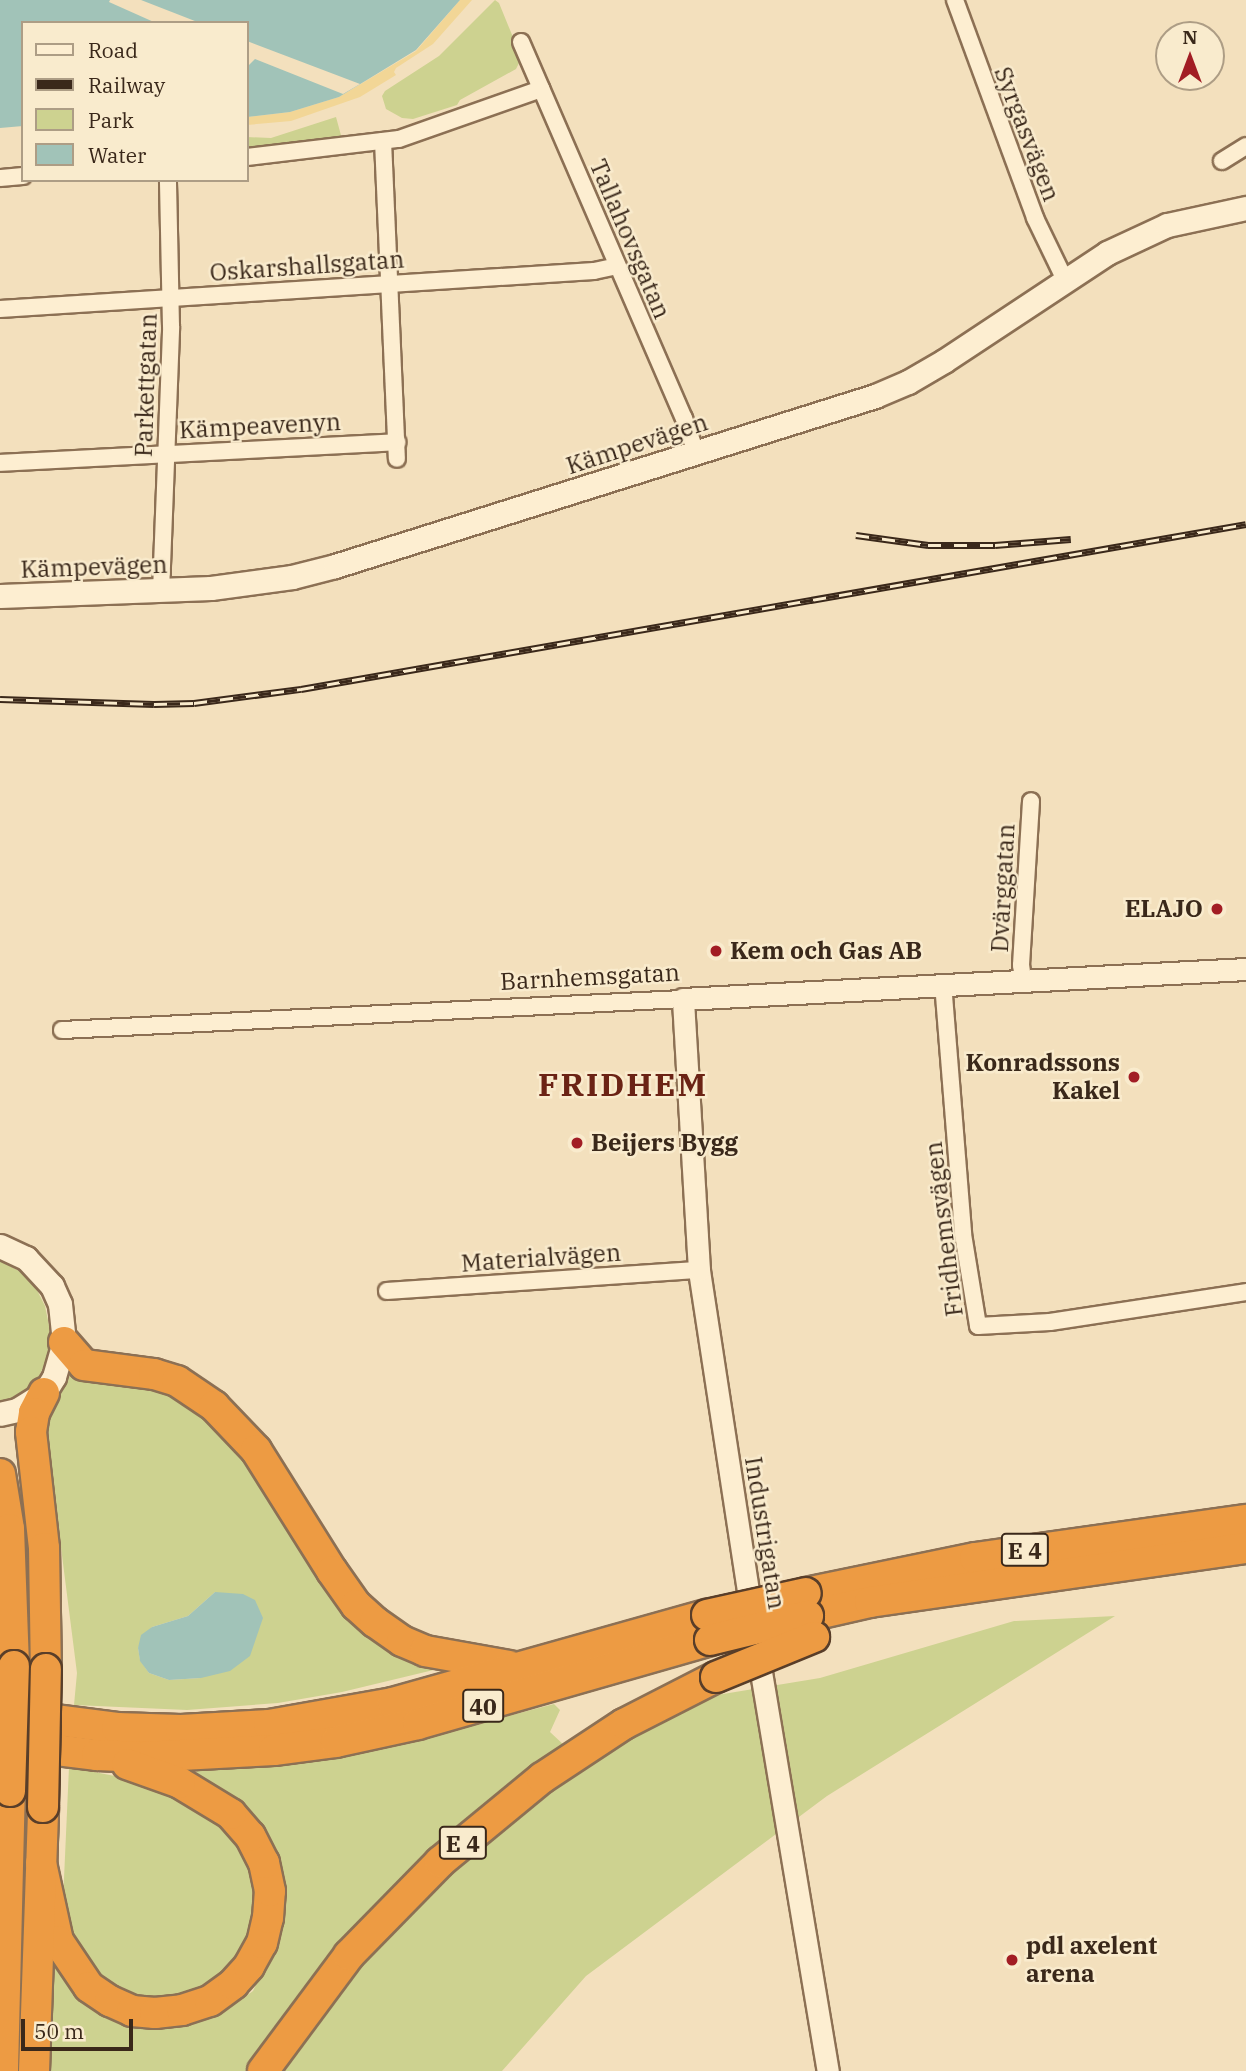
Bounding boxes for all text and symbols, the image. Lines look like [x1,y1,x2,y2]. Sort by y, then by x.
legend [21,21,248,182]
north arrow [1155,21,1225,91]
text: N [1182,25,1198,49]
text: Road [88,36,138,64]
street label: Syrgasvägen [988,63,1066,205]
text: Railway [88,71,165,99]
text: Park [88,106,134,134]
text: Water [88,141,146,169]
street label: Tallahovsgatan [583,155,677,323]
street label: Oskarshallsgatan [209,245,405,287]
street label: Parkettgatan [129,312,163,458]
street label: Kämpeavenyn [178,407,342,445]
street label: Kämpevägen [563,408,711,480]
street label: Kämpevägen [20,550,168,584]
street label: Dvärggatan [985,823,1021,953]
place label: ELAJO [1125,895,1203,923]
marker: ELAJO [1209,901,1225,917]
place label: Kem och Gas AB [730,937,922,965]
marker: Kem och Gas AB [708,943,724,959]
street label: Barnhemsgatan [499,958,681,996]
place label: Konradssons Kakel [966,1049,1120,1105]
district label: FRIDHEM [539,1065,707,1103]
marker: Konradssons Kakel [1126,1069,1142,1085]
place label: Beijers Bygg [591,1129,738,1157]
marker: Beijers Bygg [569,1135,585,1151]
street label: Fridhemsvägen [919,1140,969,1318]
street label: Materialvägen [460,1238,622,1278]
street label: Industrigatan [739,1455,791,1611]
road number: E 4 [1000,1530,1050,1569]
road number: 40 [462,1686,504,1726]
road number: E 4 [438,1824,488,1862]
place label: pdl axelent arena [1026,1932,1157,1988]
marker: pdl axelent arena [1004,1952,1020,1968]
scale bar [24,2004,136,2048]
text: 50 m [34,2017,84,2045]

